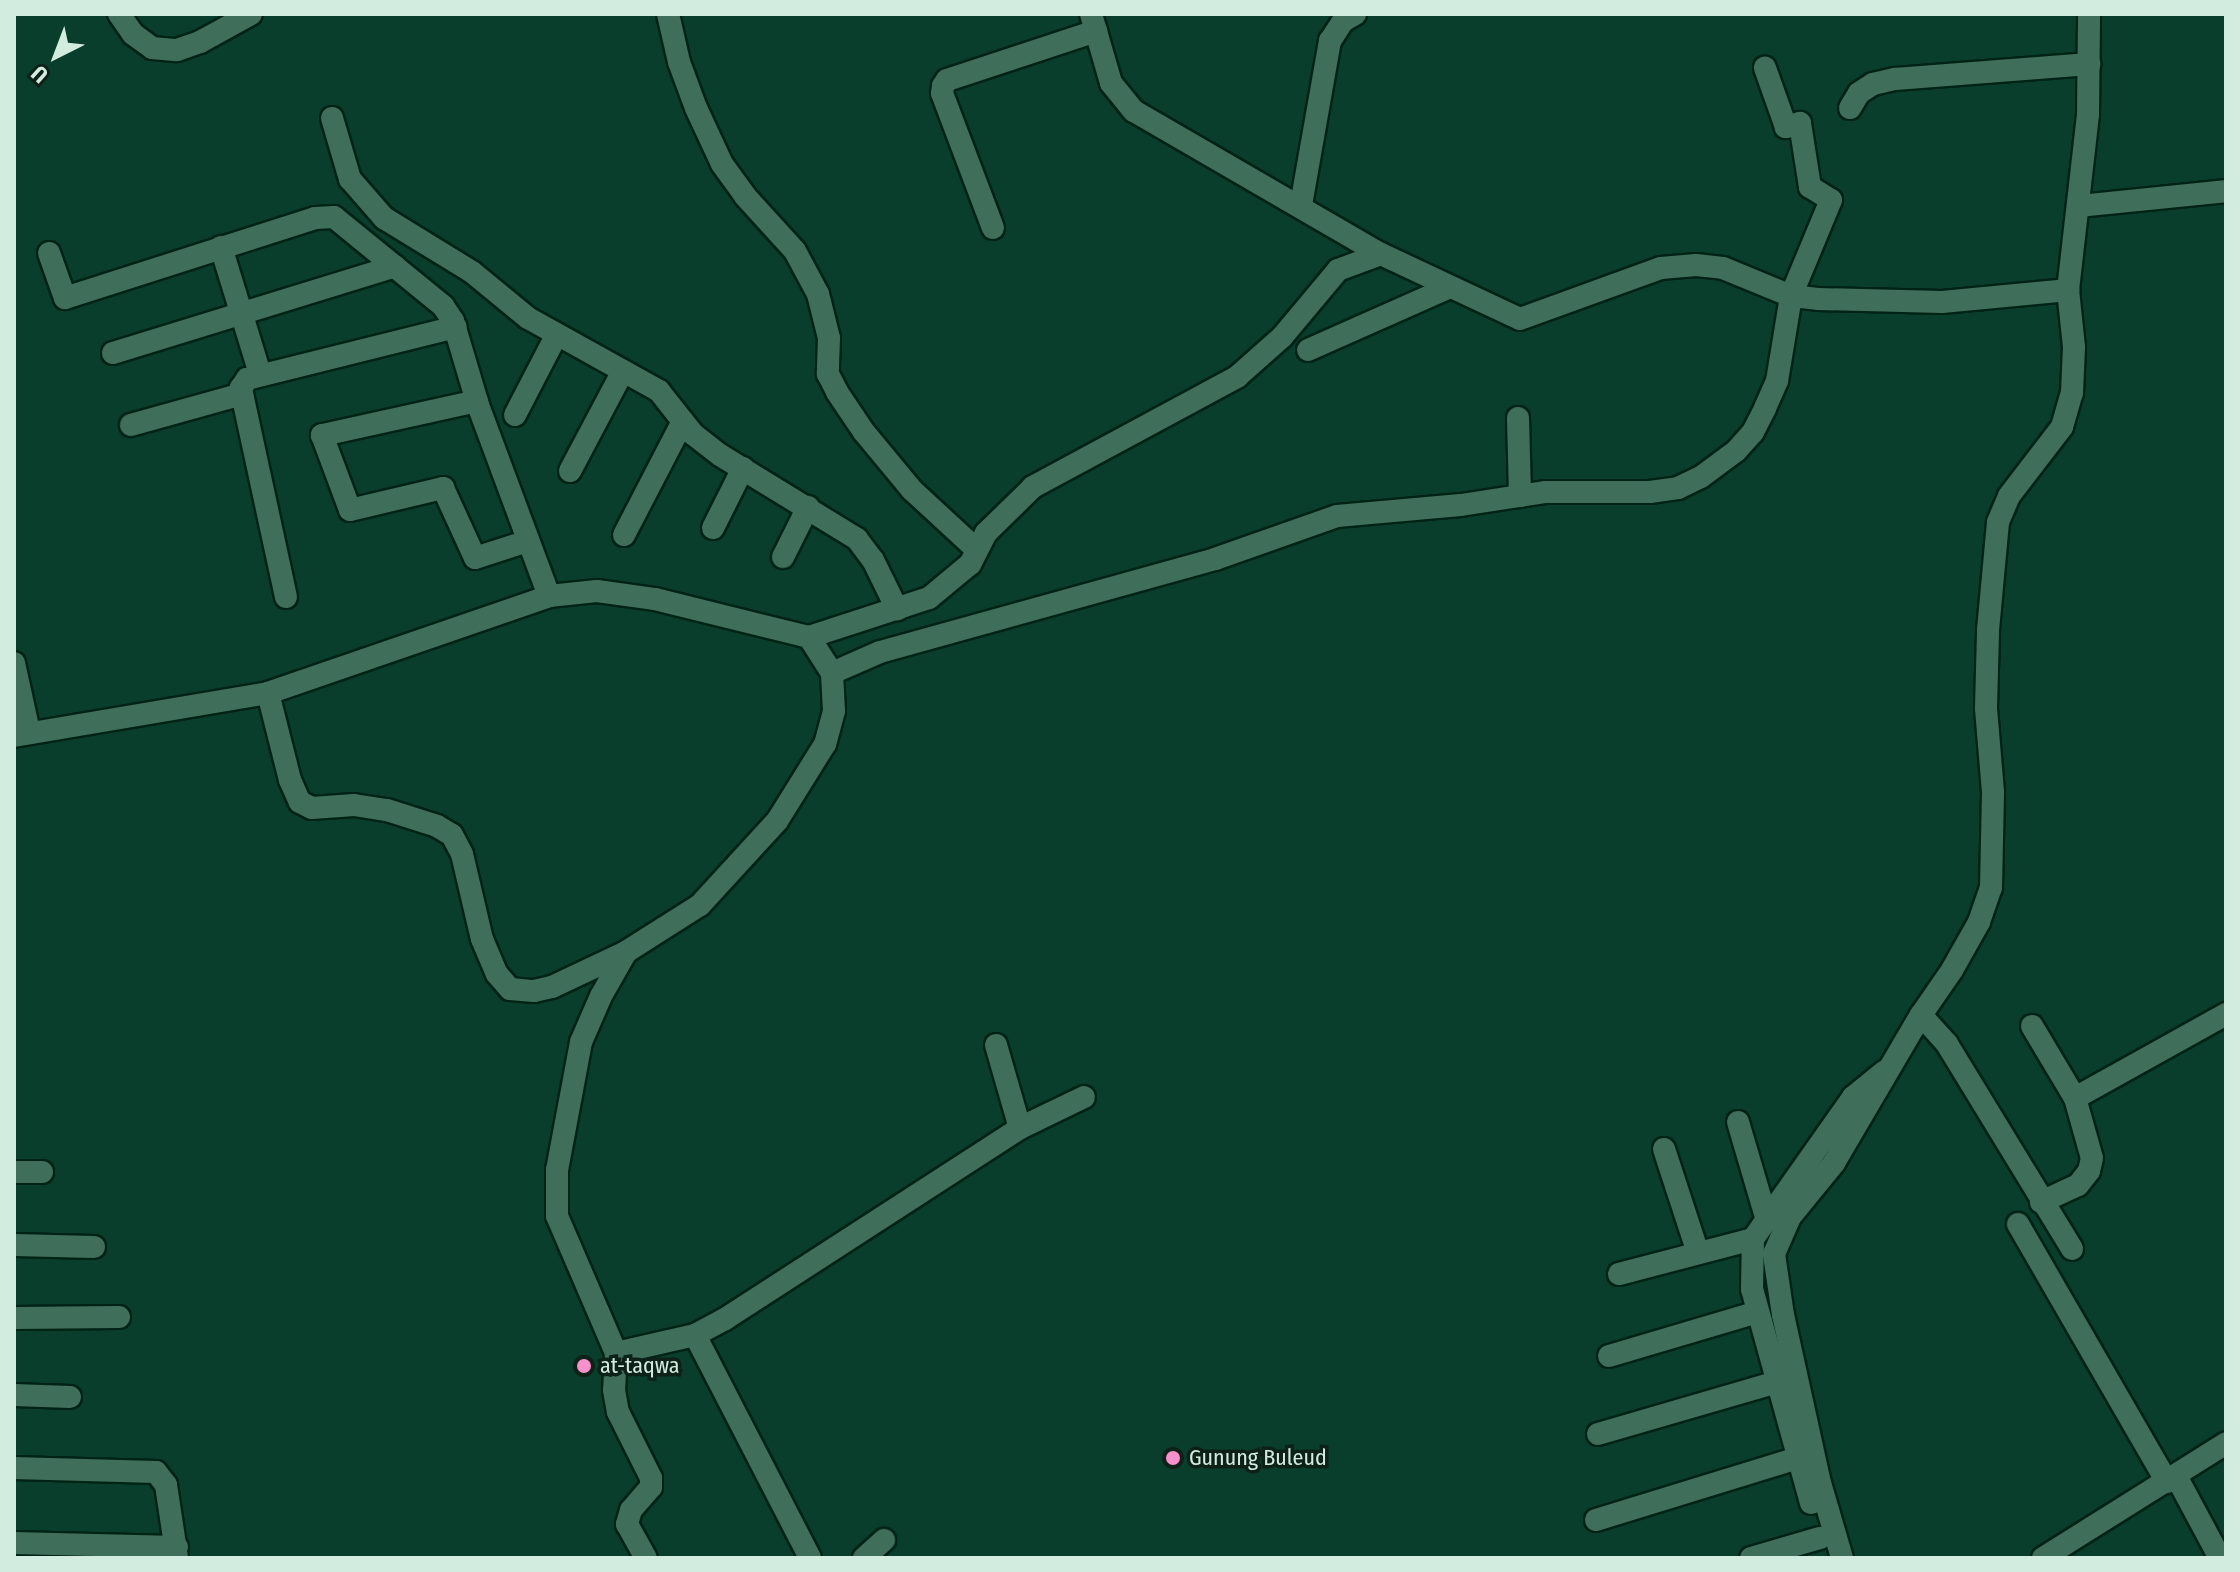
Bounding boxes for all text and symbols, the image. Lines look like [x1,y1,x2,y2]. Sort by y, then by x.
north arrow [16,16,96,96]
text: U [26,60,53,89]
place label: at-taqwa [600,1353,680,1379]
marker: at-taqwa [575,1357,593,1375]
place label: Gunung Buleud [1189,1445,1327,1471]
marker: Gunung Buleud [1164,1449,1182,1467]

